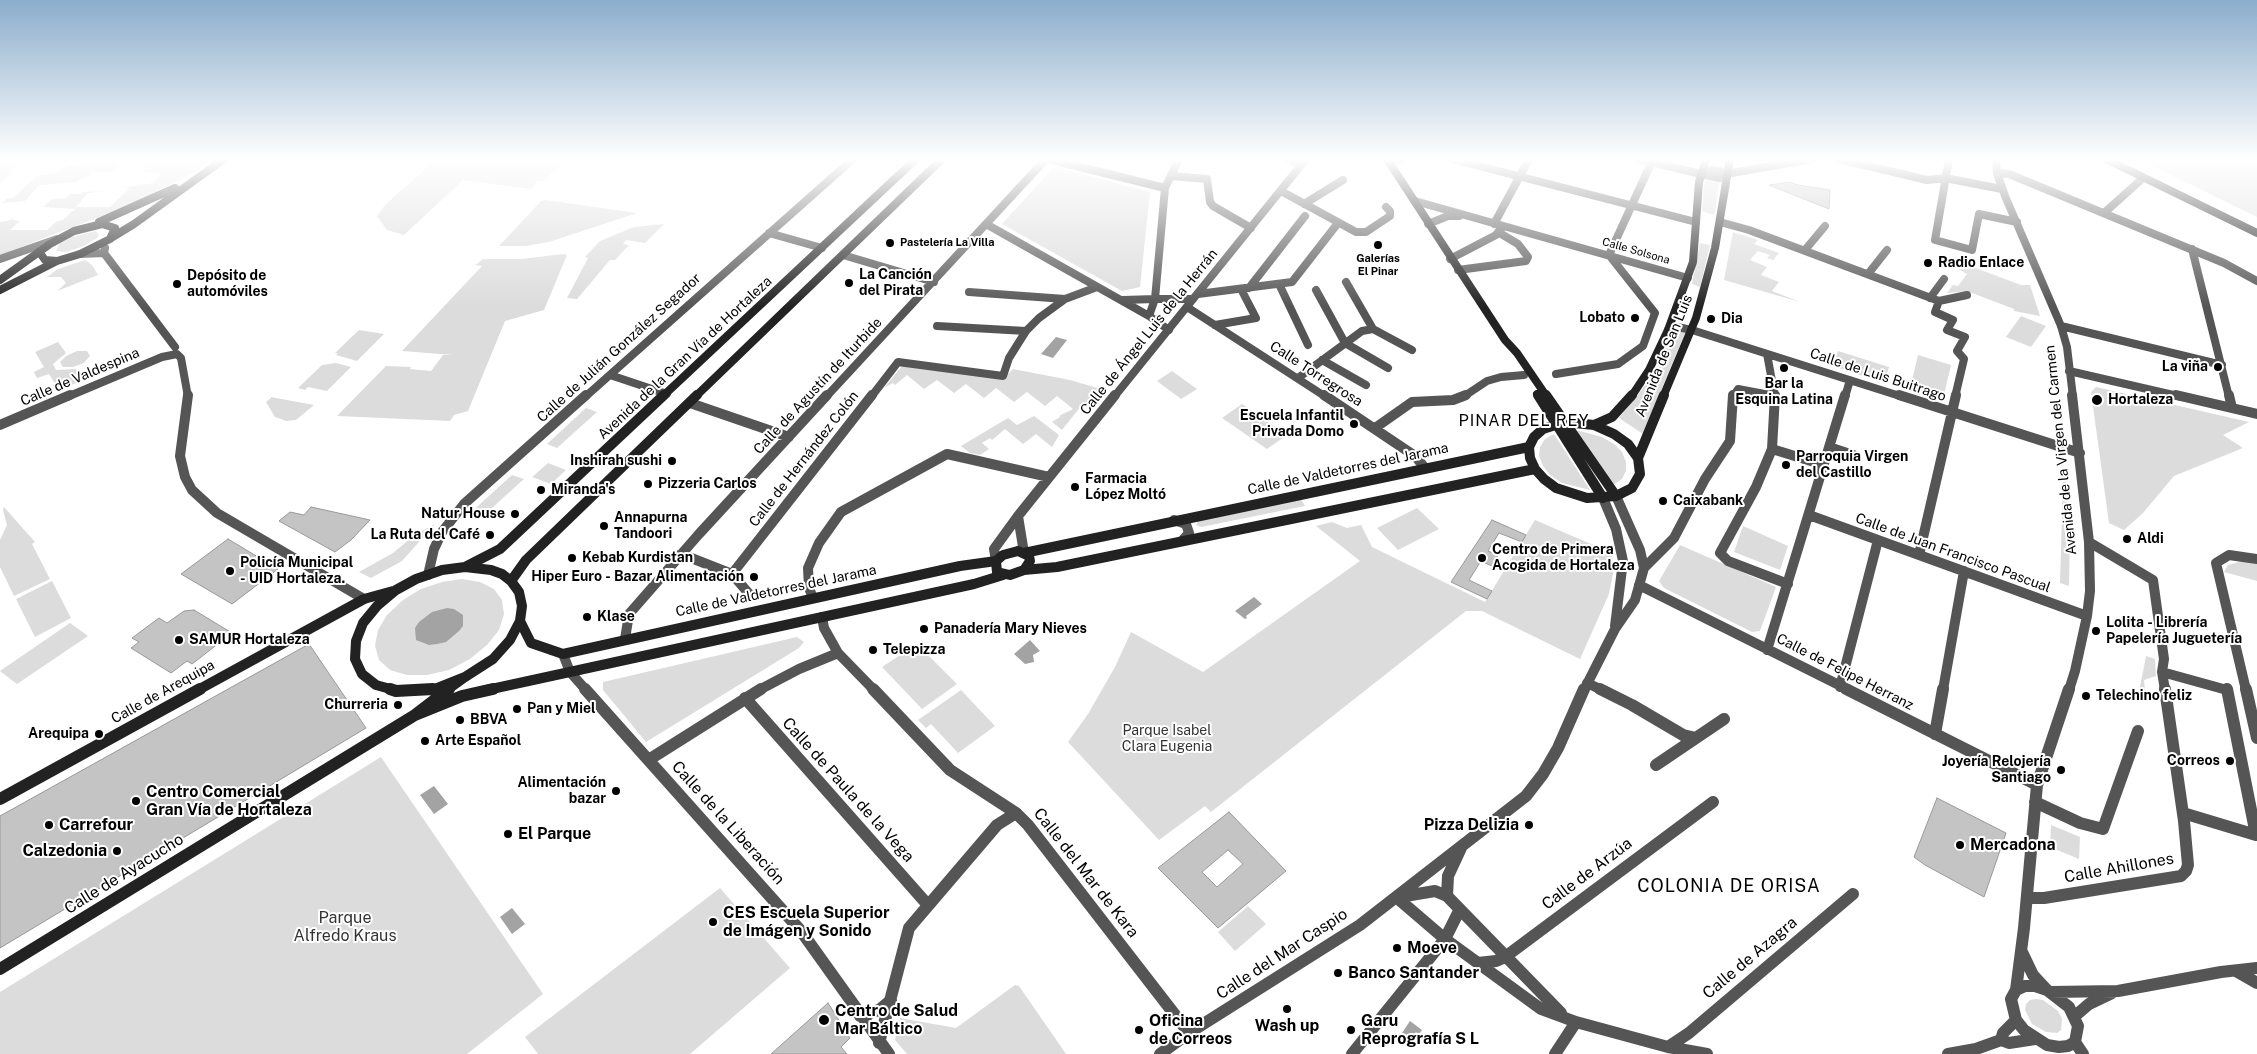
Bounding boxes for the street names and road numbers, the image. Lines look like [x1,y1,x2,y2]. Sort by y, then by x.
street label: Calle Solsona [1601,235,1671,267]
street label: Calle de Ángel Luis de la Herrán [1077,246,1221,418]
street label: Calle de Julián González Segador [534,270,704,426]
street label: Avenida de la Gran Vía de Hortaleza [595,273,775,443]
street label: Avenida de San Luis [1632,293,1696,419]
street label: Calle de Agustín de Iturbide [750,314,886,458]
street label: Calle Torregrosa [1266,338,1366,410]
street label: Calle de Valdespina [18,344,142,410]
street label: Avenida de la Virgen del Carmen [2042,344,2080,556]
street label: Calle de Luis Buitrago [1808,345,1948,405]
street label: Calle de Hernández Colón [746,388,862,530]
street label: Calle de Valdetorres del Jarama [1246,439,1450,499]
street label: Calle de Juan Francisco Pascual [1853,510,2053,596]
street label: Calle de Valdetorres del Jarama [674,561,878,621]
street label: Calle de Felipe Herranz [1774,630,1916,714]
street label: Calle de Arequipa [108,657,218,727]
street label: Calle de Paula de la Vega [778,714,918,866]
street label: Calle de la Liberación [668,757,788,889]
street label: Calle del Mar de Kara [1029,804,1143,942]
street label: Calle de Ayacucho [61,830,187,918]
street label: Calle de Arzúa [1538,834,1636,914]
street label: Calle Ahillones [2063,849,2175,887]
street label: Calle del Mar Caspio [1213,904,1351,1004]
street label: Calle de Azagra [1699,913,1801,1003]

